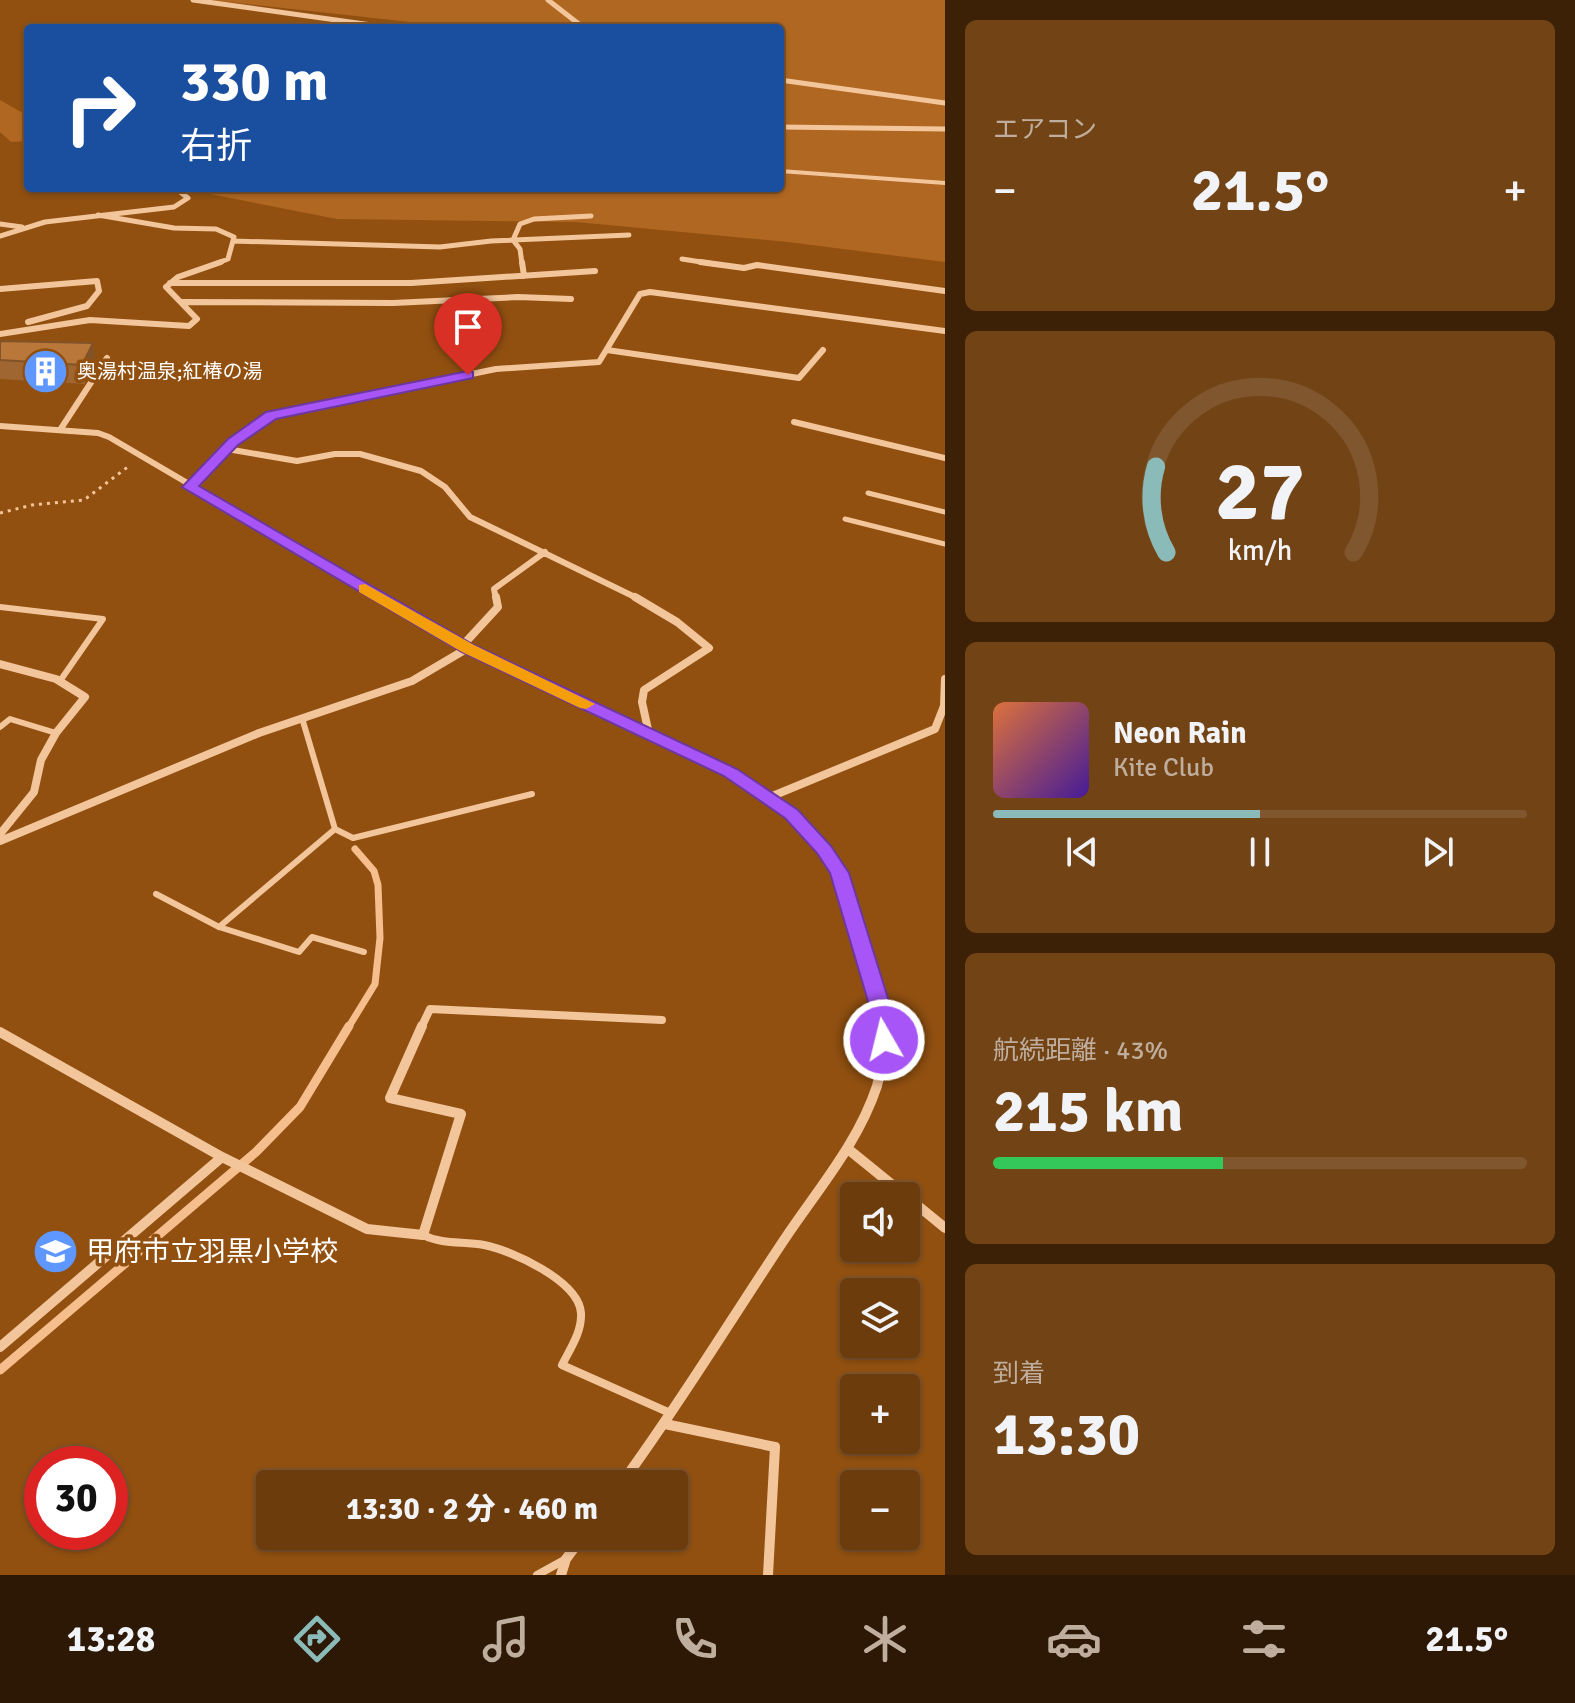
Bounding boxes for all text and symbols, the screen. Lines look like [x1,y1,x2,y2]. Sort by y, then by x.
text: 330 m [180,47,328,116]
icon: right [48,56,152,160]
text: エアコン [993,114,1097,146]
text: 右折 [180,124,252,169]
text: 21.5° [1191,154,1329,228]
text: − [993,164,1017,218]
text: + [1503,164,1527,218]
pin [434,293,502,375]
icon: arrive [446,305,490,349]
building icon: 奥湯村温泉;紅椿の湯 [22,347,70,395]
place label: 奥湯村温泉;紅椿の湯 [77,359,262,384]
text: 27 [1215,440,1305,542]
text: km/h [1228,533,1292,568]
text: Neon Rain [1113,715,1247,752]
text: Kite Club [1113,752,1214,784]
icon: previous [1060,830,1104,874]
icon: pause [1238,830,1282,874]
icon: next [1416,830,1460,874]
position arrow [842,998,926,1082]
text: 航続距離 · 43% [993,1035,1168,1067]
text: 215 km [993,1075,1183,1149]
map controls [840,1182,920,1550]
button: sound [840,1182,920,1262]
school or university icon: 甲府市立羽黒小学校 [31,1228,79,1276]
place label: 甲府市立羽黒小学校 [86,1235,338,1269]
button: layers [840,1278,920,1358]
text: 到着 [993,1358,1045,1390]
button: + [840,1374,920,1454]
text: 13:30 [993,1398,1140,1472]
speed limit sign: 30 [24,1446,128,1550]
button: − [840,1470,920,1550]
text: 13:30 · 2 分 · 460 m [346,1491,598,1528]
icon: directions [289,1611,345,1667]
icon: music [478,1611,534,1667]
icon: phone [667,1611,723,1667]
icon: climate [857,1611,913,1667]
icon: car [1046,1611,1102,1667]
icon: filters [1236,1611,1292,1667]
text: 13:28 [67,1617,155,1662]
text: 21.5° [1425,1617,1508,1662]

